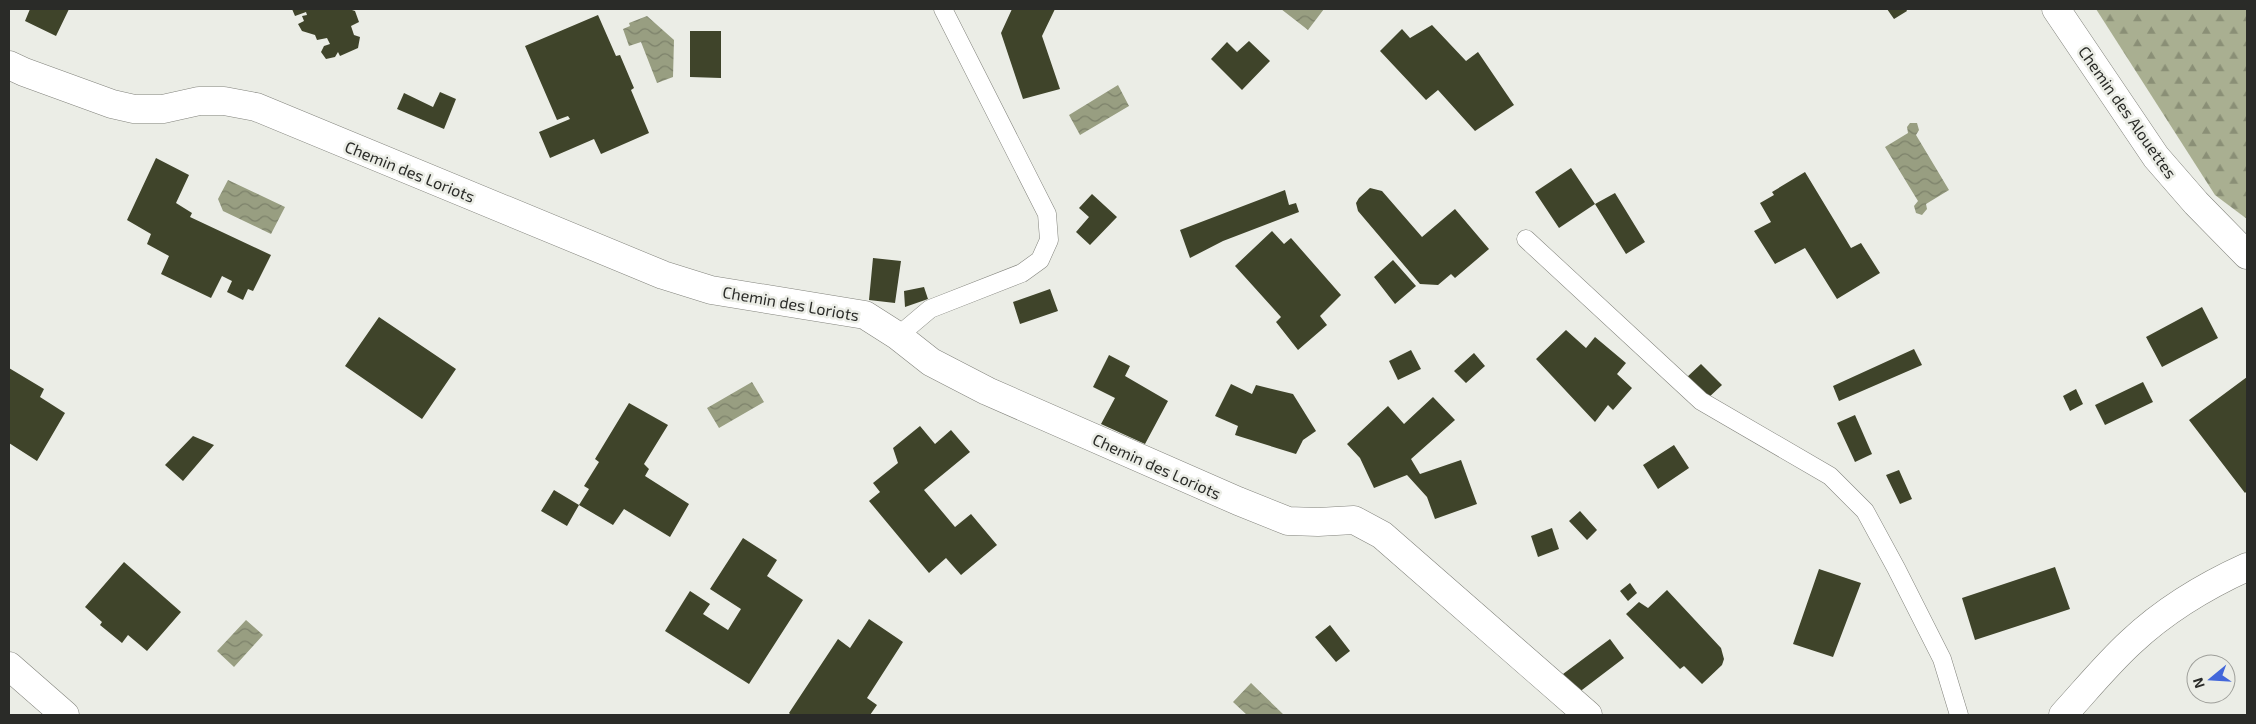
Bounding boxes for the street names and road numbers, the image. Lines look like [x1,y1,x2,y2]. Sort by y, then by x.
street label: Chemin des Alouettes [2075,42,2181,182]
street label: Chemin des Loriots [342,136,478,206]
street label: Chemin des Loriots [721,282,861,324]
street label: Chemin des Loriots [1090,429,1224,503]

